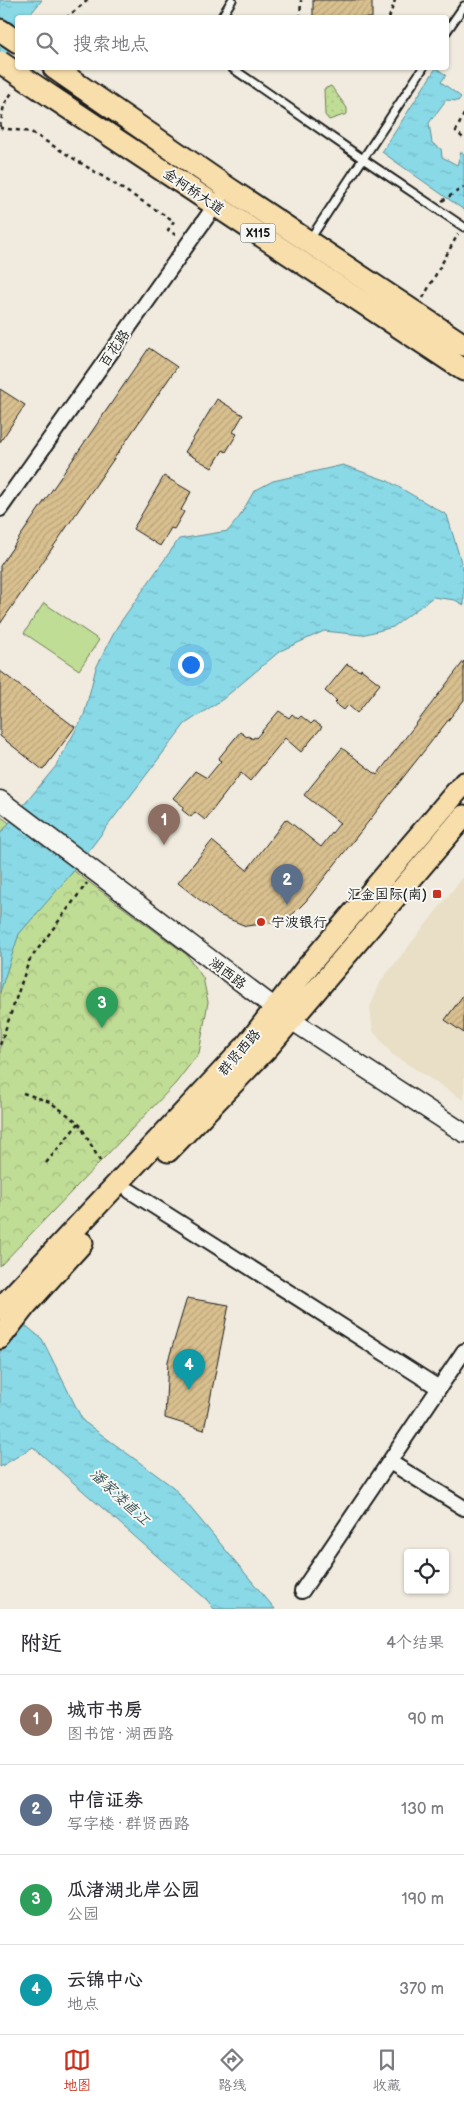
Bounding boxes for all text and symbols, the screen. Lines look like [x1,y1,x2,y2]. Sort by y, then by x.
search box [15,15,449,70]
icon: search [33,29,61,57]
text: 搜索地点 [73,33,149,56]
street label: 金柯桥大道 [160,165,227,218]
road number: X115 [240,224,276,242]
street label: 百花路 [95,326,133,370]
your location [178,652,204,678]
pin: 1 [148,804,180,845]
pin: 2 [271,864,303,905]
place label: 汇金国际(南) [347,886,427,903]
marker: 汇金国际(南) [431,888,443,900]
place label: 宁波银行 [271,914,327,931]
marker: 宁波银行 [255,916,267,928]
street label: 湖西路 [206,954,250,993]
pin: 3 [86,987,118,1028]
street label: 群贤西路 [215,1026,264,1079]
pin: 4 [173,1349,205,1390]
water label: 潘家溇直江 [86,1465,154,1531]
map controls [404,1549,449,1594]
button: locate [404,1549,449,1594]
text: 附近 [20,1631,62,1656]
text: 4个结果 [386,1634,444,1653]
text: 城市书房 [67,1699,143,1722]
text: 1 [33,1710,39,1729]
text: 90 m [408,1710,444,1729]
text: 图书馆 · 湖西路 [67,1725,173,1744]
text: 中信证券 [67,1789,143,1812]
text: 2 [31,1800,41,1819]
text: 130 m [401,1800,444,1819]
text: 写字楼 · 群贤西路 [67,1815,189,1834]
text: 瓜渚湖北岸公园 [67,1879,200,1902]
text: 3 [31,1890,41,1909]
text: 190 m [402,1890,444,1909]
text: 公园 [67,1905,99,1924]
text: 云锦中心 [67,1969,143,1992]
text: 4 [31,1980,41,1999]
text: 370 m [399,1980,444,1999]
text: 地点 [67,1995,99,2014]
tab: 地图 [63,2046,91,2094]
tab: 路线 [218,2046,246,2094]
tab: 收藏 [373,2046,401,2094]

